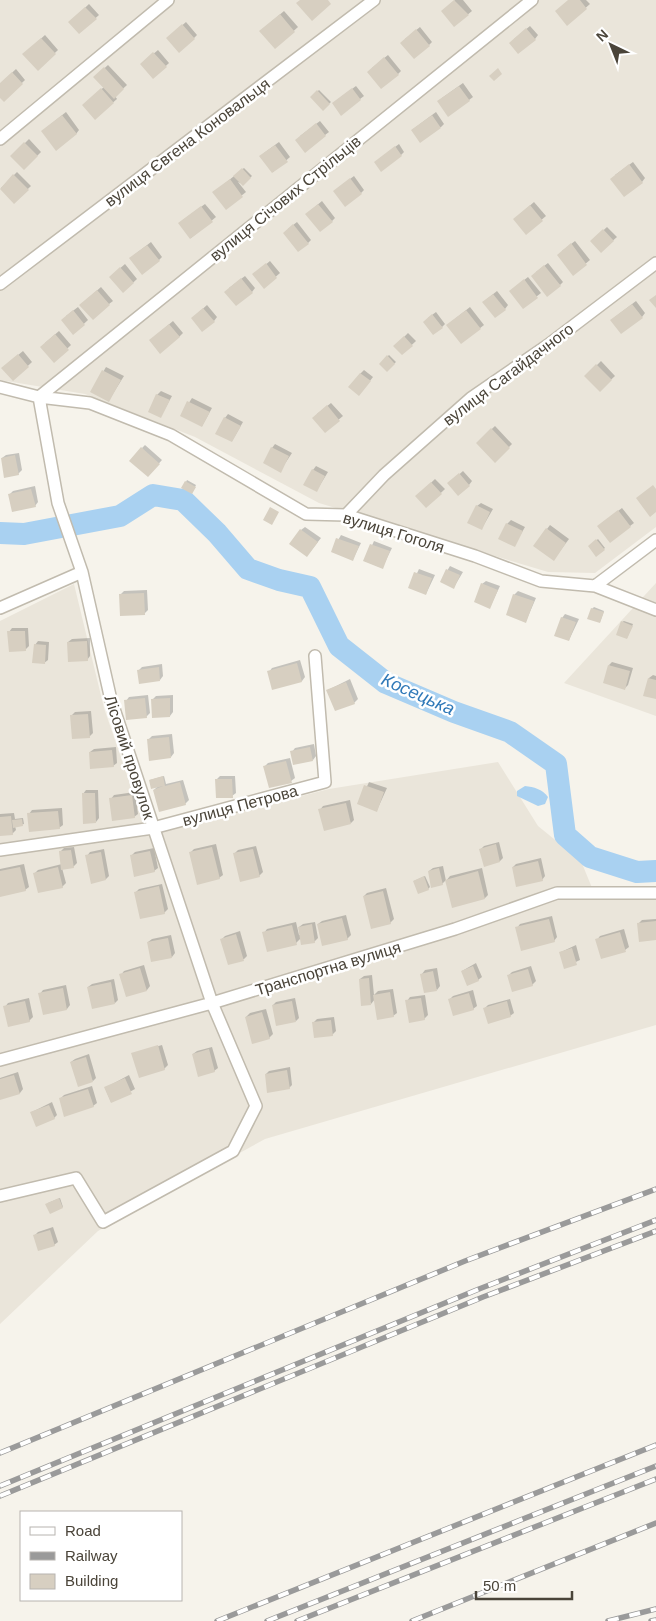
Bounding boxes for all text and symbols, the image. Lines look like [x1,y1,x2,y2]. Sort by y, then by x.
north arrow [586,20,636,70]
text: N [593,26,611,45]
street label: вулиця Євгена Коновальця [102,75,273,210]
street label: вулиця Січових Стрільців [207,132,364,264]
street label: вулиця Сагайдачного [440,320,577,429]
street label: вулиця Гоголя [341,509,446,556]
water label: Косецька [378,669,458,719]
street label: Лісовий провулок [101,693,158,822]
street label: вулиця Петрова [181,782,300,829]
street label: Транспортна вулиця [253,938,403,999]
legend [20,1511,182,1601]
text: Road [65,1522,101,1539]
text: Railway [65,1547,118,1564]
scale bar [476,1568,572,1600]
text: Building [65,1572,118,1589]
text: 50 m [483,1577,516,1594]

